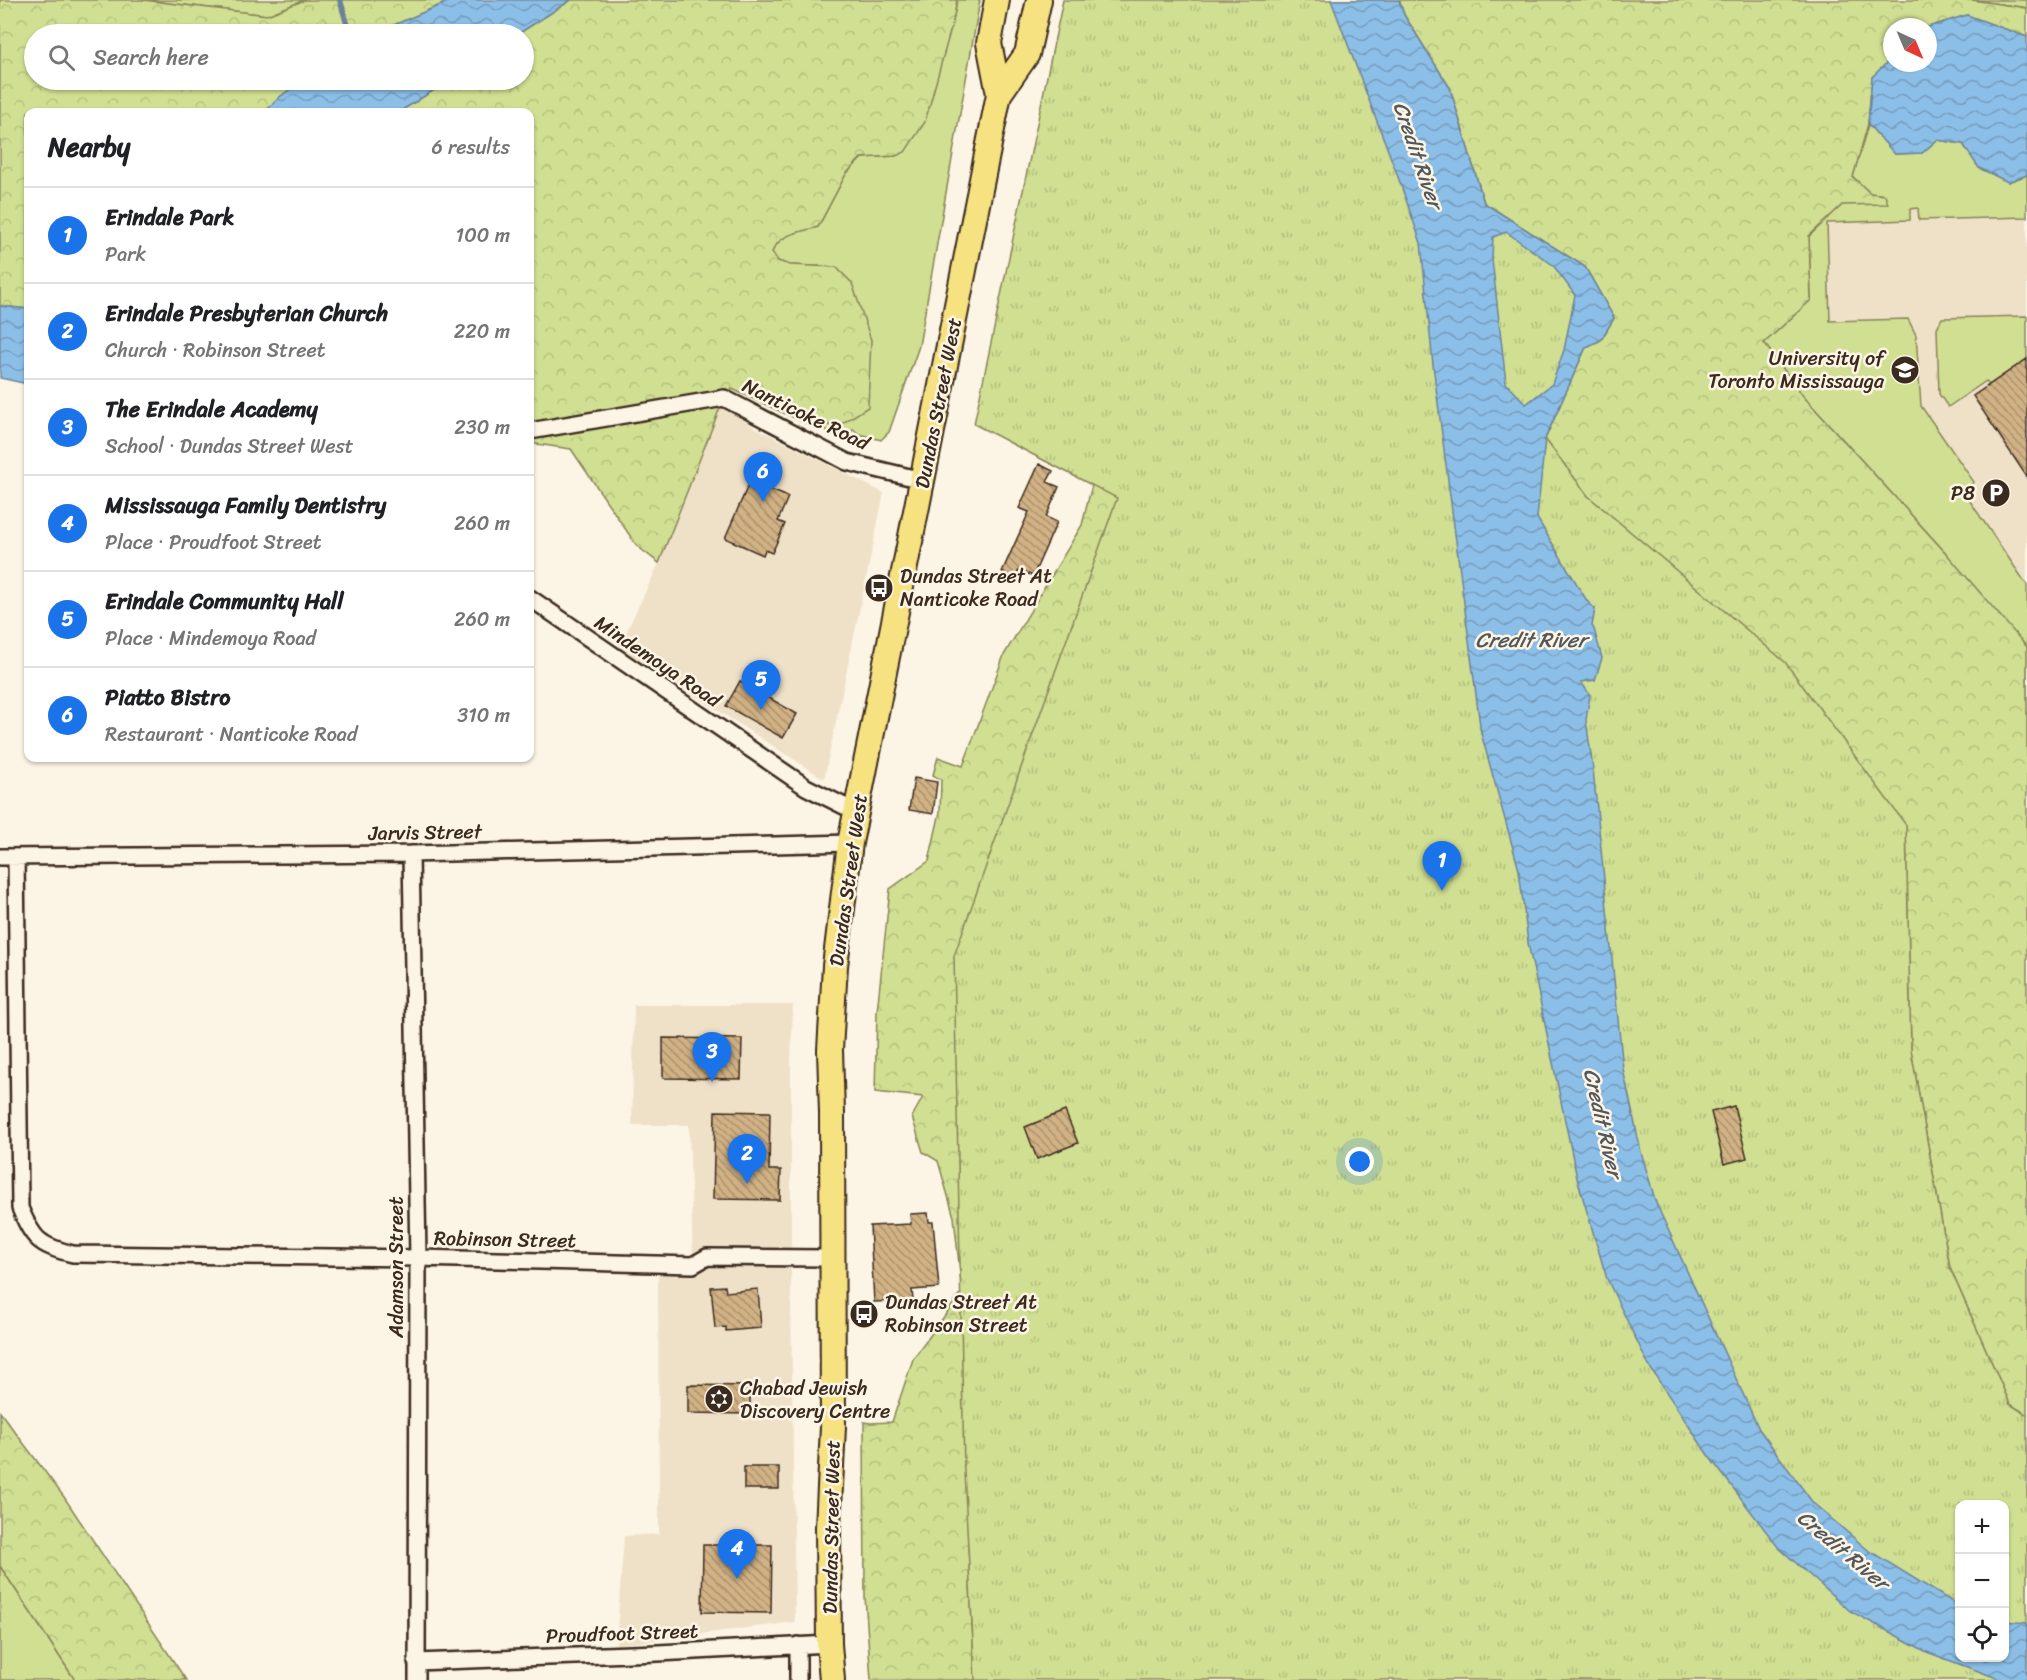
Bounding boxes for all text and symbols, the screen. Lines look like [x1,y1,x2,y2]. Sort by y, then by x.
north arrow [1883,18,1937,72]
search box [24,24,534,90]
text: Search here [93,38,209,77]
icon: search [45,41,78,74]
water label: Credit River [1382,96,1455,218]
text: Nearby [48,124,130,170]
text: 6 results [431,130,510,165]
text: Erindale Park [105,198,235,237]
text: 1 [63,218,72,253]
text: 100 m [456,218,510,253]
text: Park [105,237,146,272]
text: Erindale Presbyterian Church [105,294,388,333]
text: 2 [62,314,73,349]
text: 220 m [454,314,510,349]
street label: Dundas Street West [905,314,972,492]
text: Church · Robinson Street [105,333,326,368]
place label: University of Toronto Mississauga [1708,341,1887,399]
school or university icon: University of Toronto Mississauga [1889,354,1921,386]
street label: Nanticoke Road [736,369,877,461]
text: The Erindale Academy [105,390,318,429]
text: 3 [62,410,73,445]
text: 230 m [454,410,510,445]
text: School · Dundas Street West [105,429,354,464]
pin: 6 [744,452,783,502]
place label: P8 [1951,476,1975,511]
parking icon: P8 [1980,477,2012,509]
text: Mississauga Family Dentistry [105,486,386,525]
text: 4 [61,506,74,541]
text: 260 m [454,506,510,541]
text: Place · Proudfoot Street [105,525,322,560]
place label: Dundas Street At Nanticoke Road [900,559,1052,617]
bus stop icon: Dundas Street At Nanticoke Road [863,572,895,604]
text: Erindale Community Hall [105,582,344,621]
text: 5 [61,602,74,637]
text: 260 m [454,602,510,637]
street label: Mindemoya Road [587,606,730,718]
text: Place · Mindemoya Road [105,621,316,656]
water label: Credit River [1475,621,1591,659]
pin: 5 [742,660,780,710]
text: Piatto Bistro [105,678,230,717]
text: 6 [62,698,73,733]
text: 310 m [457,698,510,733]
text: Restaurant · Nanticoke Road [105,717,357,752]
street label: Dundas Street West [819,791,878,969]
street label: Jarvis Street [367,814,483,851]
pin: 1 [1422,842,1462,891]
pin: 3 [692,1032,732,1082]
water label: Credit River [1572,1065,1635,1186]
pin: 2 [728,1134,766,1184]
your location [1345,1147,1374,1176]
street label: Adamson Street [379,1196,414,1339]
street label: Robinson Street [433,1221,577,1258]
place label: Dundas Street At Robinson Street [885,1285,1037,1343]
bus stop icon: Dundas Street At Robinson Street [848,1298,880,1330]
place label: Chabad Jewish Discovery Centre [740,1371,890,1429]
synagogue icon: Chabad Jewish Discovery Centre [703,1383,735,1415]
street label: Dundas Street West [812,1440,851,1614]
water label: Credit River [1788,1500,1901,1603]
map controls [1955,1500,2009,1662]
button: + [1955,1500,2009,1554]
pin: 4 [718,1530,756,1579]
button: − [1955,1554,2009,1608]
button: locate [1955,1608,2009,1662]
street label: Proudfoot Street [545,1613,699,1654]

